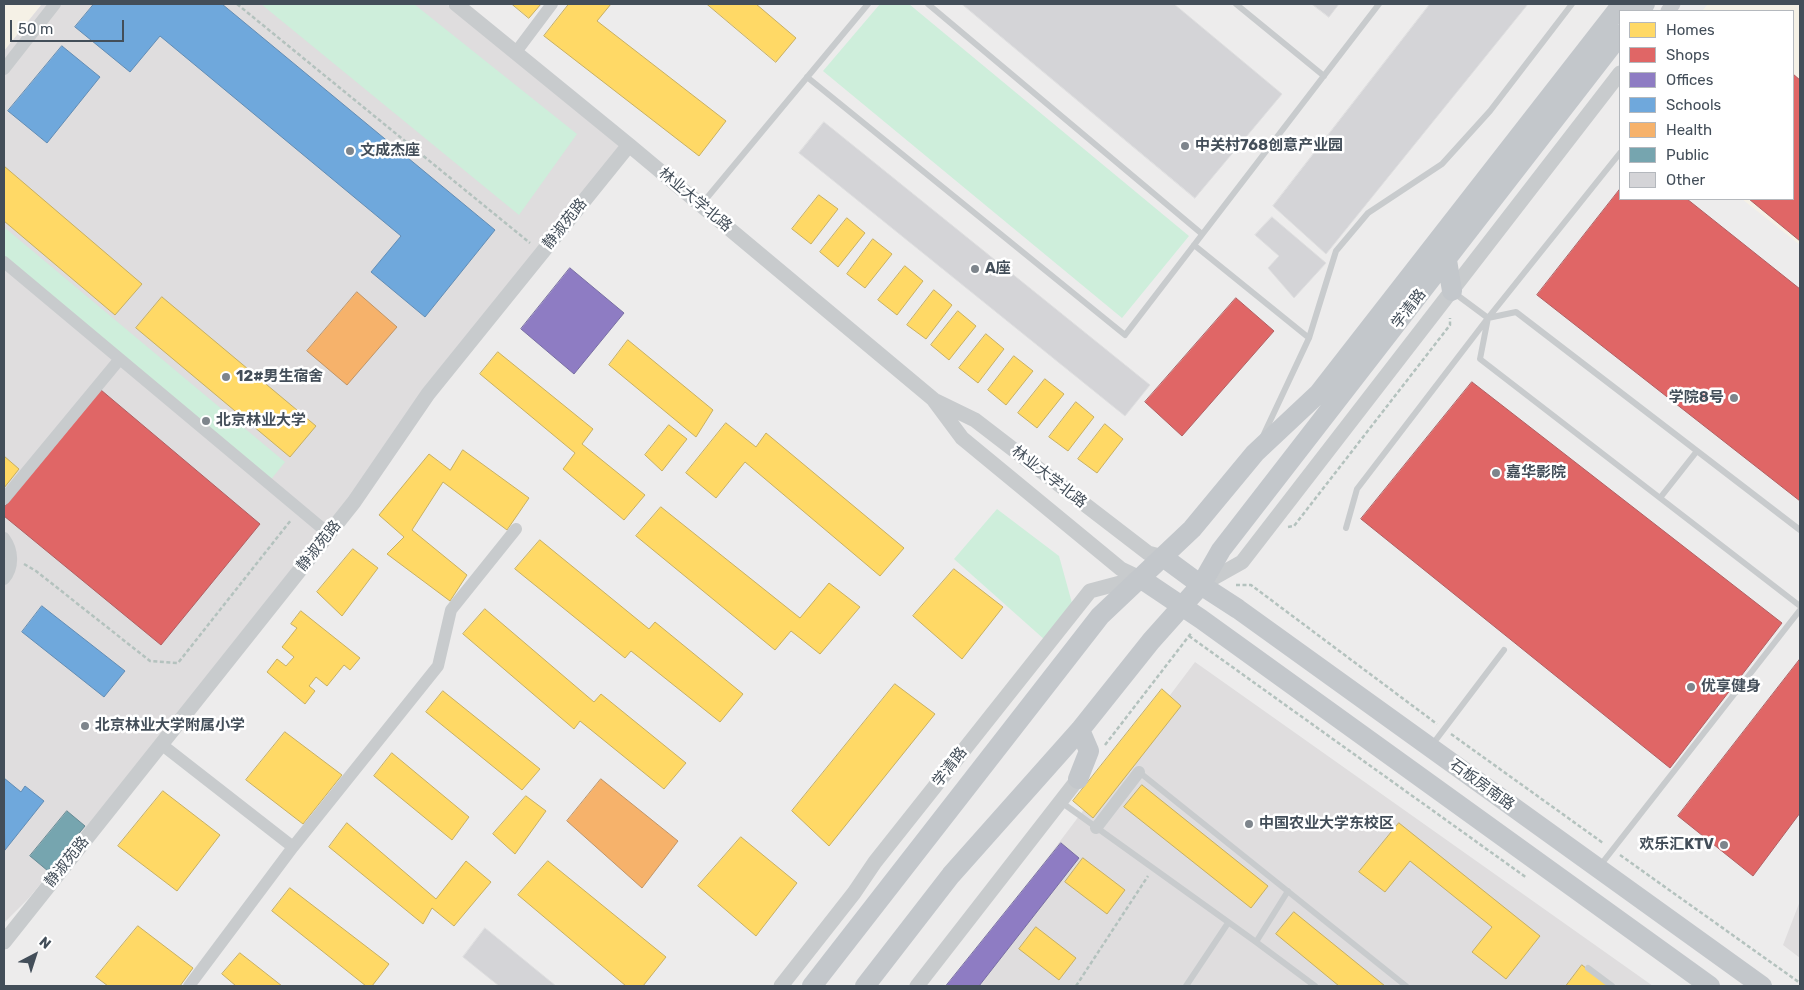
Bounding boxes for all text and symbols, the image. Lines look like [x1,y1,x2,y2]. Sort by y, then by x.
scale bar [12,10,126,42]
legend [1619,10,1794,200]
text: 50 m [18,20,53,38]
text: Homes [1666,21,1715,39]
text: Shops [1666,46,1710,64]
text: Offices [1666,71,1713,89]
text: Schools [1666,96,1721,114]
text: Health [1666,121,1712,139]
place label: 中关村768创意产业园 [1195,137,1343,155]
marker: 中关村768创意产业园 [1179,140,1191,152]
place label: 文成杰座 [360,142,420,160]
marker: 文成杰座 [344,145,356,157]
text: Public [1666,146,1709,164]
street label: 林业大学北路 [655,164,735,236]
text: Other [1666,171,1705,189]
street label: 静淑苑路 [539,195,591,253]
place label: A座 [985,260,1011,278]
marker: A座 [969,263,981,275]
street label: 学清路 [1388,286,1430,332]
place label: 12#男生宿舍 [236,368,323,386]
marker: 12#男生宿舍 [220,371,232,383]
place label: 学院8号 [1669,389,1724,407]
marker: 学院8号 [1728,392,1740,404]
place label: 北京林业大学 [216,412,306,430]
marker: 北京林业大学 [200,415,212,427]
street label: 林业大学北路 [1008,442,1090,512]
place label: 嘉华影院 [1506,464,1566,482]
marker: 嘉华影院 [1490,467,1502,479]
street label: 静淑苑路 [293,517,345,575]
place label: 优享健身 [1701,678,1761,696]
marker: 优享健身 [1685,681,1697,693]
place label: 北京林业大学附属小学 [95,717,245,735]
marker: 北京林业大学附属小学 [79,720,91,732]
street label: 学清路 [929,744,971,790]
street label: 石板房南路 [1446,756,1518,814]
place label: 中国农业大学东校区 [1259,815,1394,833]
marker: 中国农业大学东校区 [1243,818,1255,830]
street label: 静淑苑路 [41,833,93,891]
place label: 欢乐汇KTV [1639,836,1714,854]
marker: 欢乐汇KTV [1718,839,1730,851]
north arrow [10,930,60,980]
text: N [36,933,54,953]

